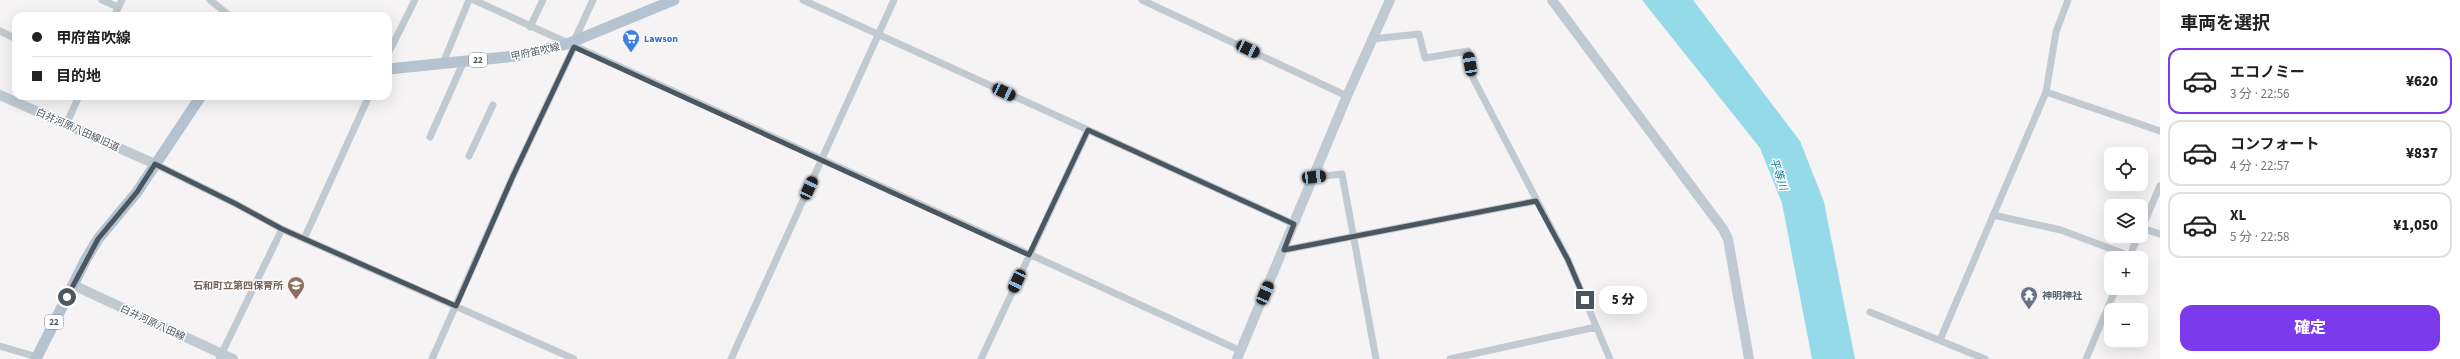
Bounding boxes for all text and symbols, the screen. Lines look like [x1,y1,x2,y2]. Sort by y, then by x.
text: 車両を選択 [2180,11,2270,36]
text: 甲府笛吹線 [56,28,131,49]
supermarket icon: Lawson [621,28,641,53]
place label: Lawson [644,32,678,46]
car [1235,38,1261,60]
street label: 甲府笛吹線 [509,40,561,64]
car [1462,51,1478,77]
road number: 22 [469,53,487,67]
text: エコノミー [2230,62,2305,83]
icon: car [2182,63,2218,99]
text: 目的地 [56,66,101,87]
text: ¥620 [2406,71,2438,92]
car [991,81,1017,103]
text: 3 分 · 22:56 [2230,85,2290,103]
street label: 白井河原八田線旧道 [34,105,122,155]
text: コンフォート [2230,134,2320,155]
icon: car [2182,135,2218,171]
text: ¥837 [2406,143,2438,164]
map controls [2104,147,2148,347]
button: locate [2104,147,2148,191]
water label: 平等川 [1766,156,1791,193]
text: 4 分 · 22:57 [2230,157,2290,175]
car [1301,170,1327,184]
car [798,175,820,201]
button: layers [2104,199,2148,243]
text: XL [2230,205,2246,226]
icon: car [2182,207,2218,243]
text: ¥1,050 [2393,215,2438,236]
text: 5 分 · 22:58 [2230,228,2290,246]
button: + [2104,251,2148,295]
car [1006,268,1028,294]
school or university icon: 石和町立第四保育所 [286,275,306,300]
place label: 石和町立第四保育所 [193,279,283,293]
car [1255,280,1275,306]
temple icon: 神明神社 [2019,285,2039,310]
callout: 5 分 [1599,286,1647,314]
route start [58,288,76,306]
place label: 神明神社 [2042,289,2083,303]
route end [1576,291,1594,309]
text: 5 分 [1612,291,1634,309]
street label: 白井河原八田線 [118,302,187,344]
button: − [2104,303,2148,347]
button: 確定 [2180,305,2440,351]
road number: 22 [45,315,63,329]

